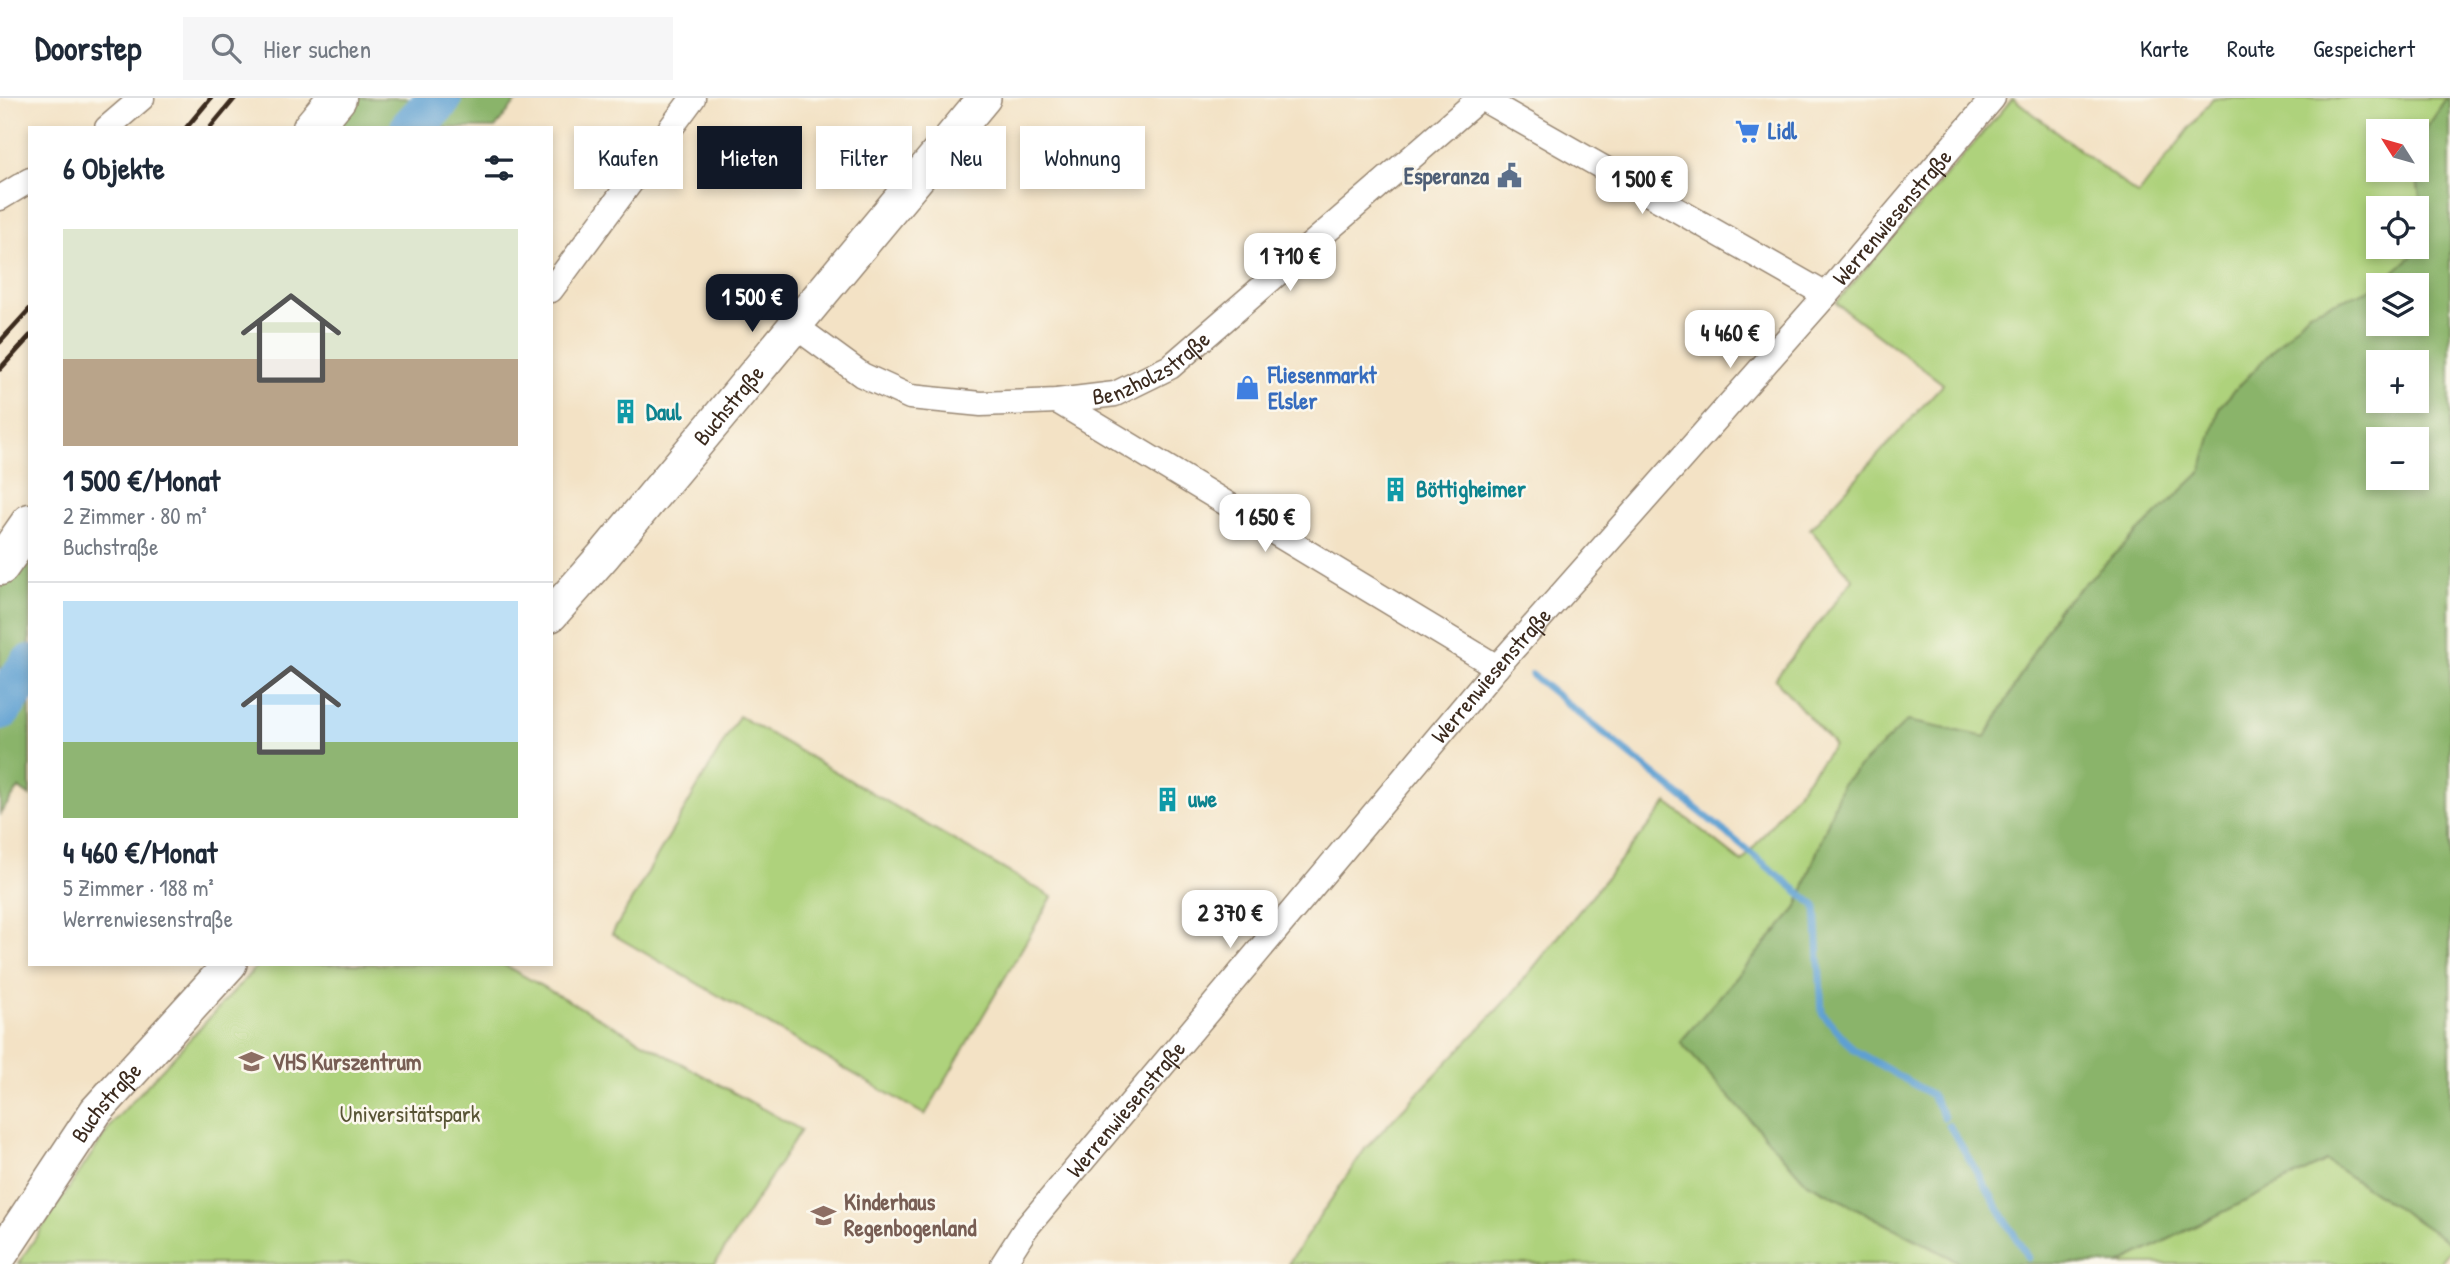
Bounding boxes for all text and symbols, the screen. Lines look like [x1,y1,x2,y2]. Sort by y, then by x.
search box [183,17,673,80]
text: Doorstep [35,26,141,70]
icon: search [207,29,245,67]
text: Hier suchen [263,31,371,66]
text: Karte [2140,32,2189,64]
text: Route [2227,32,2275,64]
text: Gespeichert [2313,32,2415,64]
place label: Lidl [1768,115,1798,146]
supermarket icon: Lidl [1734,117,1762,145]
north arrow [2366,119,2429,182]
map controls [2366,119,2429,490]
chip: Kaufen [574,126,683,189]
chip: Mieten [697,126,802,189]
chip: Filter [816,126,912,189]
chip: Neu [926,126,1006,189]
chip: Wohnung [1020,126,1145,189]
street label: Werrenwiesenstraße [1825,142,1958,292]
text: 6 Objekte [63,148,165,188]
icon: filters [480,149,518,187]
pin: 1 500 € [1577,156,1707,216]
place label: Esperanza [1404,160,1489,192]
public building icon: Esperanza [1495,162,1523,190]
text: 1 500 € [1612,163,1672,194]
button: locate [2366,196,2429,259]
pin: 1 710 € [1225,234,1355,293]
text: 1 710 € [1260,240,1320,271]
button: layers [2366,273,2429,336]
pin: 1 500 € [687,274,817,334]
icon: home [228,275,354,401]
text: 1 500 € [722,281,782,312]
pin: 4 460 € [1665,310,1795,370]
text: 4 460 € [1701,317,1759,348]
street label: Benzholzstraße [1091,323,1216,412]
button: + [2366,350,2429,413]
street label: Buchstraße [686,358,771,451]
place label: Fliesenmarkt Elsler [1267,359,1378,416]
shop icon: Fliesenmarkt Elsler [1234,374,1262,402]
place label: Daul [646,396,682,427]
building icon: Daul [612,398,640,426]
button: − [2366,427,2429,490]
text: 1 500 €/Monat [63,460,220,500]
place label: Böttigheimer [1416,473,1526,505]
building icon: Böttigheimer [1382,475,1410,503]
pin: 1 650 € [1200,494,1330,554]
text: 2 Zimmer · 80 m² [63,500,207,531]
text: 1 650 € [1235,501,1295,532]
text: Buchstraße [63,531,158,562]
street label: Werrenwiesenstraße [1424,600,1558,750]
icon: home [228,647,354,773]
place label: uwe [1188,783,1218,814]
building icon: uwe [1154,785,1182,813]
text: 4 460 €/Monat [63,832,217,872]
text: 5 Zimmer · 188 m² [63,872,214,903]
pin: 2 370 € [1165,890,1295,950]
text: 2 370 € [1198,897,1262,928]
text: Werrenwiesenstraße [63,903,233,934]
street label: Werrenwiesenstraße [1059,1034,1192,1184]
place label: VHS Kurszentrum [272,1046,422,1077]
school or university icon: VHS Kurszentrum [238,1048,266,1076]
street label: Buchstraße [64,1055,148,1148]
park label: Universitätspark [340,1098,481,1129]
place label: Kinderhaus Regenbogenland [844,1186,976,1244]
school or university icon: Kinderhaus Regenbogenland [810,1201,838,1229]

